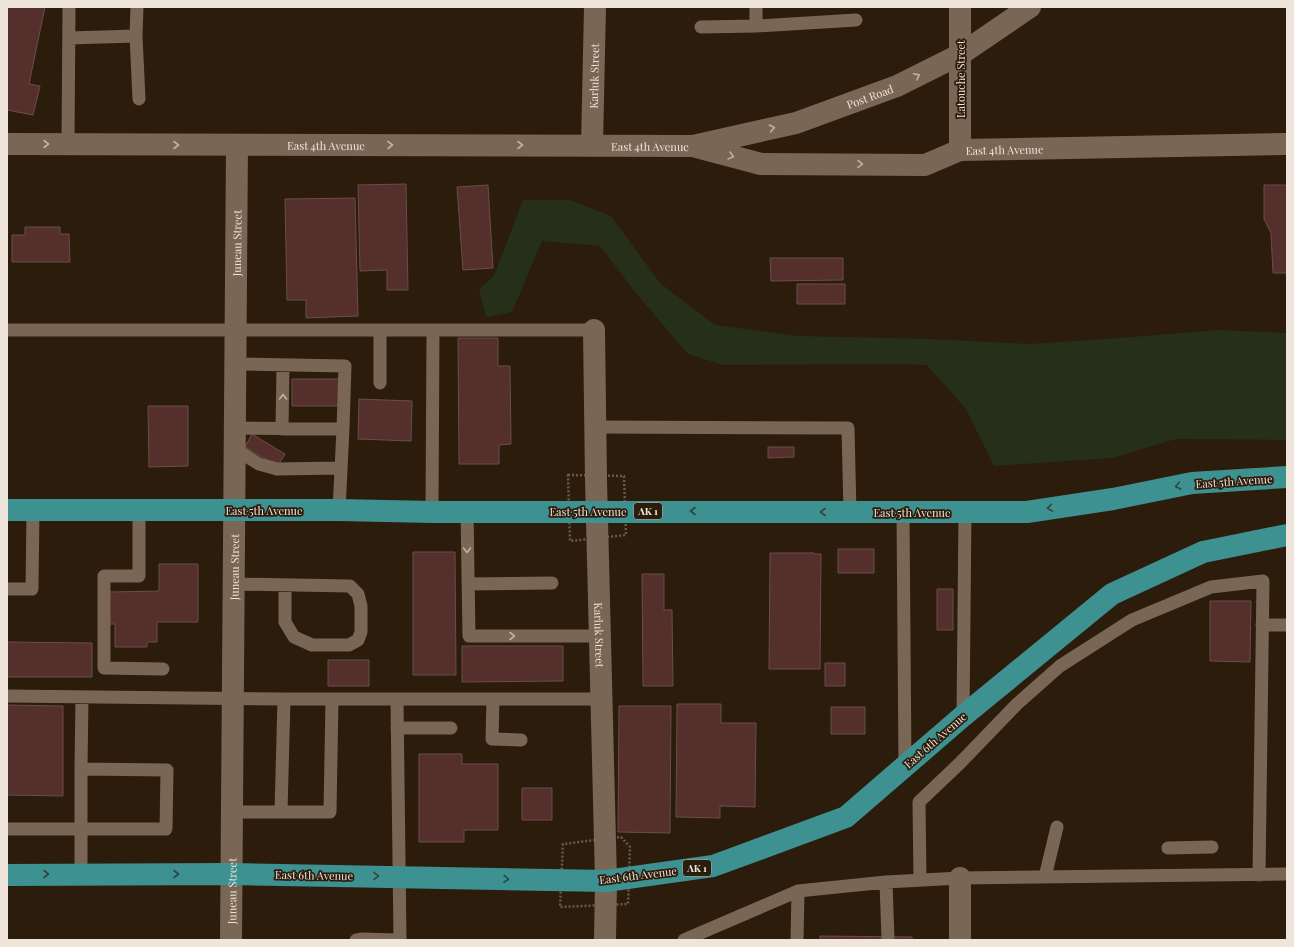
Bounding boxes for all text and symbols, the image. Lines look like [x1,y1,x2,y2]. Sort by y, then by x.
street label: Latouche Street [953,40,968,118]
street label: Karluk Street [585,43,602,109]
one-way arrow [912,73,920,81]
street label: Post Road [844,80,896,111]
one-way arrow [769,125,775,133]
street label: East 4th Avenue [287,137,365,153]
street label: East 4th Avenue [611,138,689,153]
one-way arrow [43,140,49,148]
one-way arrow [173,141,179,149]
one-way arrow [387,141,393,149]
one-way arrow [517,141,523,149]
street label: East 4th Avenue [966,141,1044,157]
one-way arrow [727,151,734,159]
one-way arrow [857,160,863,168]
street label: Juneau Street [229,210,244,277]
one-way arrow [278,394,287,400]
street label: East 5th Avenue [1195,471,1273,491]
one-way arrow [1175,481,1182,489]
street label: East 5th Avenue [225,503,303,518]
road number: AK 1 [634,503,662,519]
one-way arrow [1047,503,1054,512]
street label: East 5th Avenue [549,504,627,519]
street label: East 5th Avenue [873,505,951,520]
one-way arrow [690,507,696,515]
one-way arrow [820,508,826,516]
street label: Juneau Street [226,534,242,601]
one-way arrow [463,547,471,553]
street label: Karluk Street [592,602,608,668]
one-way arrow [509,632,515,640]
street label: East 6th Avenue [901,708,970,771]
street label: Juneau Street [224,858,239,925]
road number: AK 1 [683,860,711,876]
street label: East 6th Avenue [598,863,678,887]
street label: East 6th Avenue [275,867,354,883]
one-way arrow [43,870,49,878]
one-way arrow [173,870,179,878]
one-way arrow [373,872,379,880]
one-way arrow [503,875,509,883]

